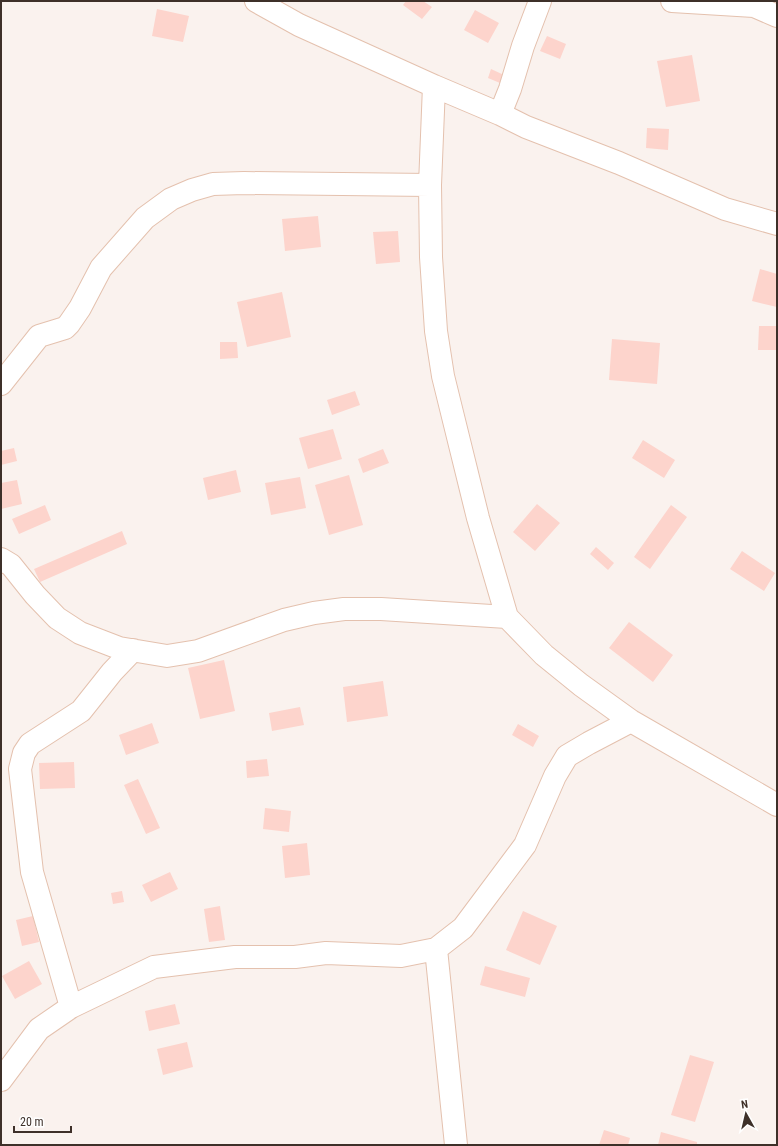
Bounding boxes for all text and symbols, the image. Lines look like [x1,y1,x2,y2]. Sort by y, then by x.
north arrow [726,1094,766,1134]
text: N [740,1098,749,1111]
scale bar [14,1108,71,1134]
text: 20 m [20,1115,44,1129]

